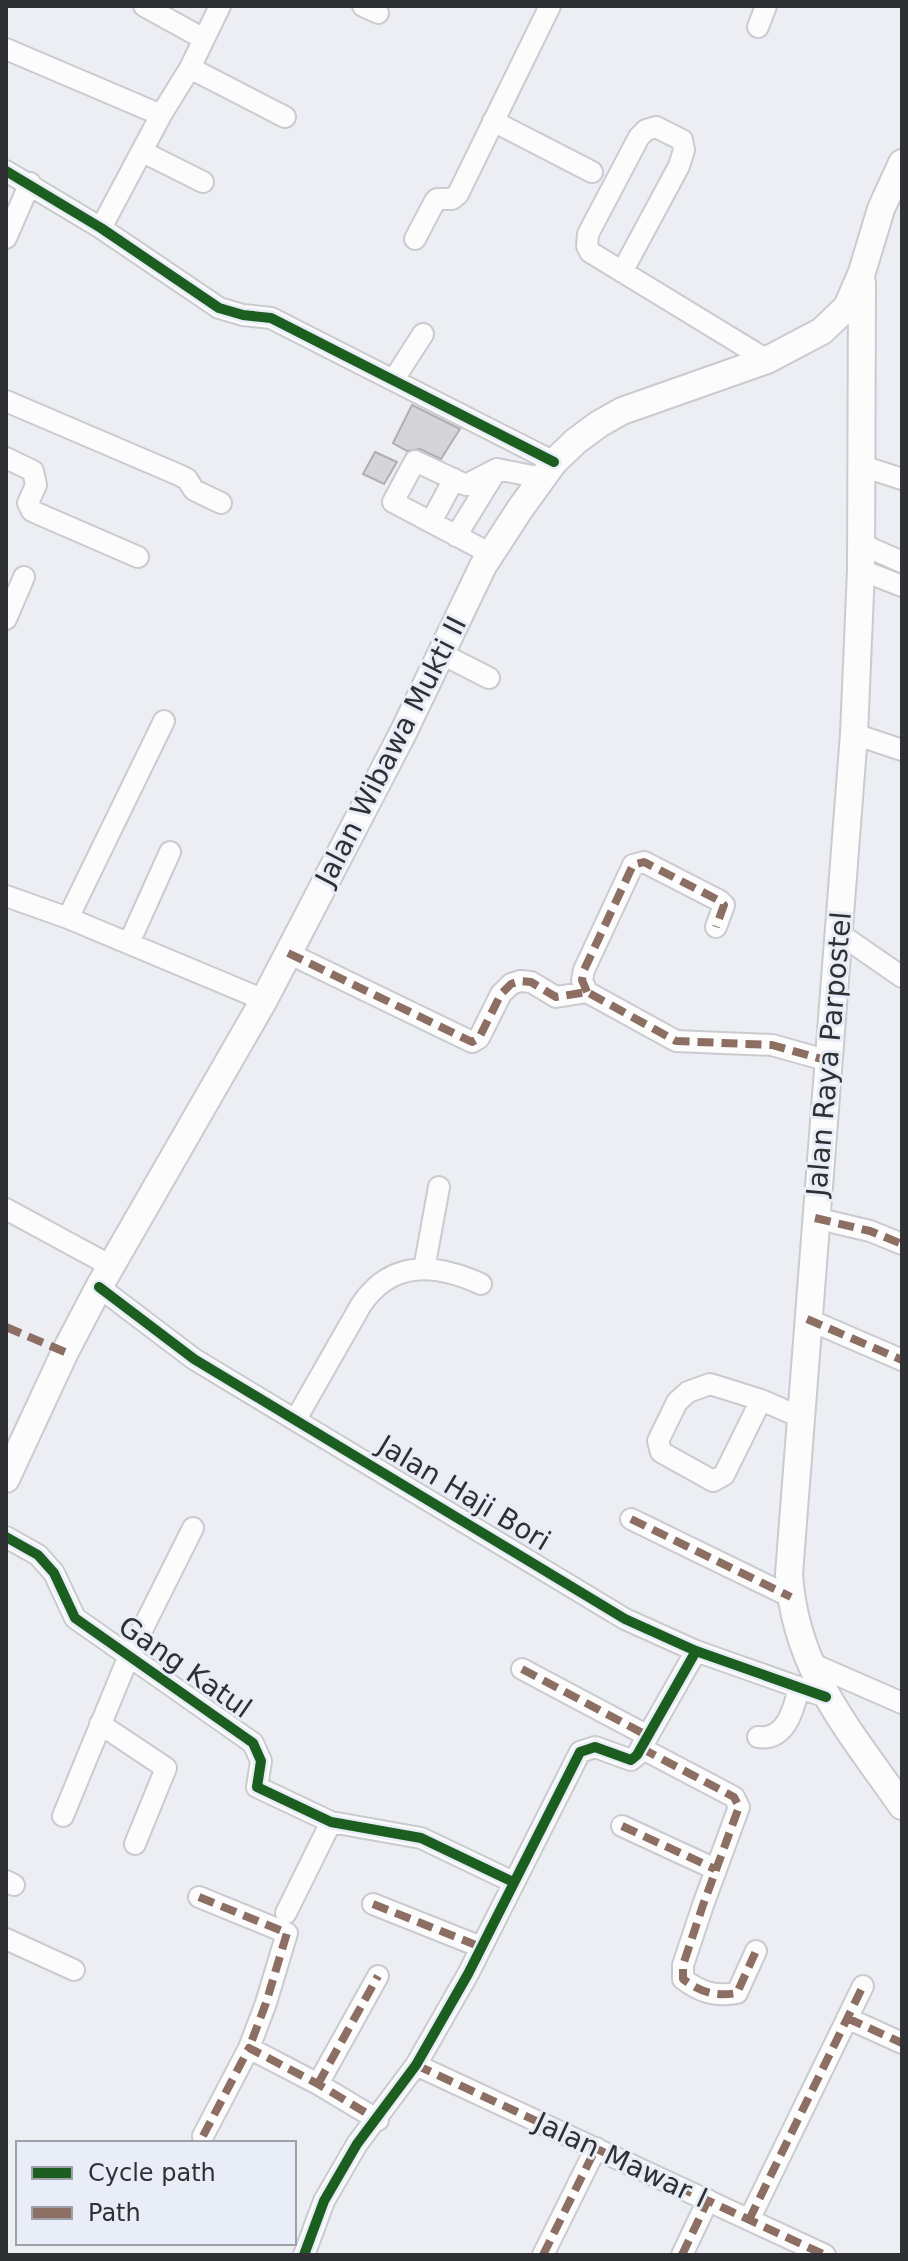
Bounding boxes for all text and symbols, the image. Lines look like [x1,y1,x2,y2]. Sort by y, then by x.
street label: Jalan Wibawa Mukti II [308,611,473,893]
street label: Jalan Raya Parpostel [800,910,858,1200]
street label: Jalan Haji Bori [370,1428,556,1557]
street label: Gang Katul [112,1609,258,1725]
street label: Jalan Mawar I [527,2105,713,2214]
legend [16,2141,296,2245]
text: Cycle path [88,2159,216,2187]
text: Path [88,2199,141,2227]

